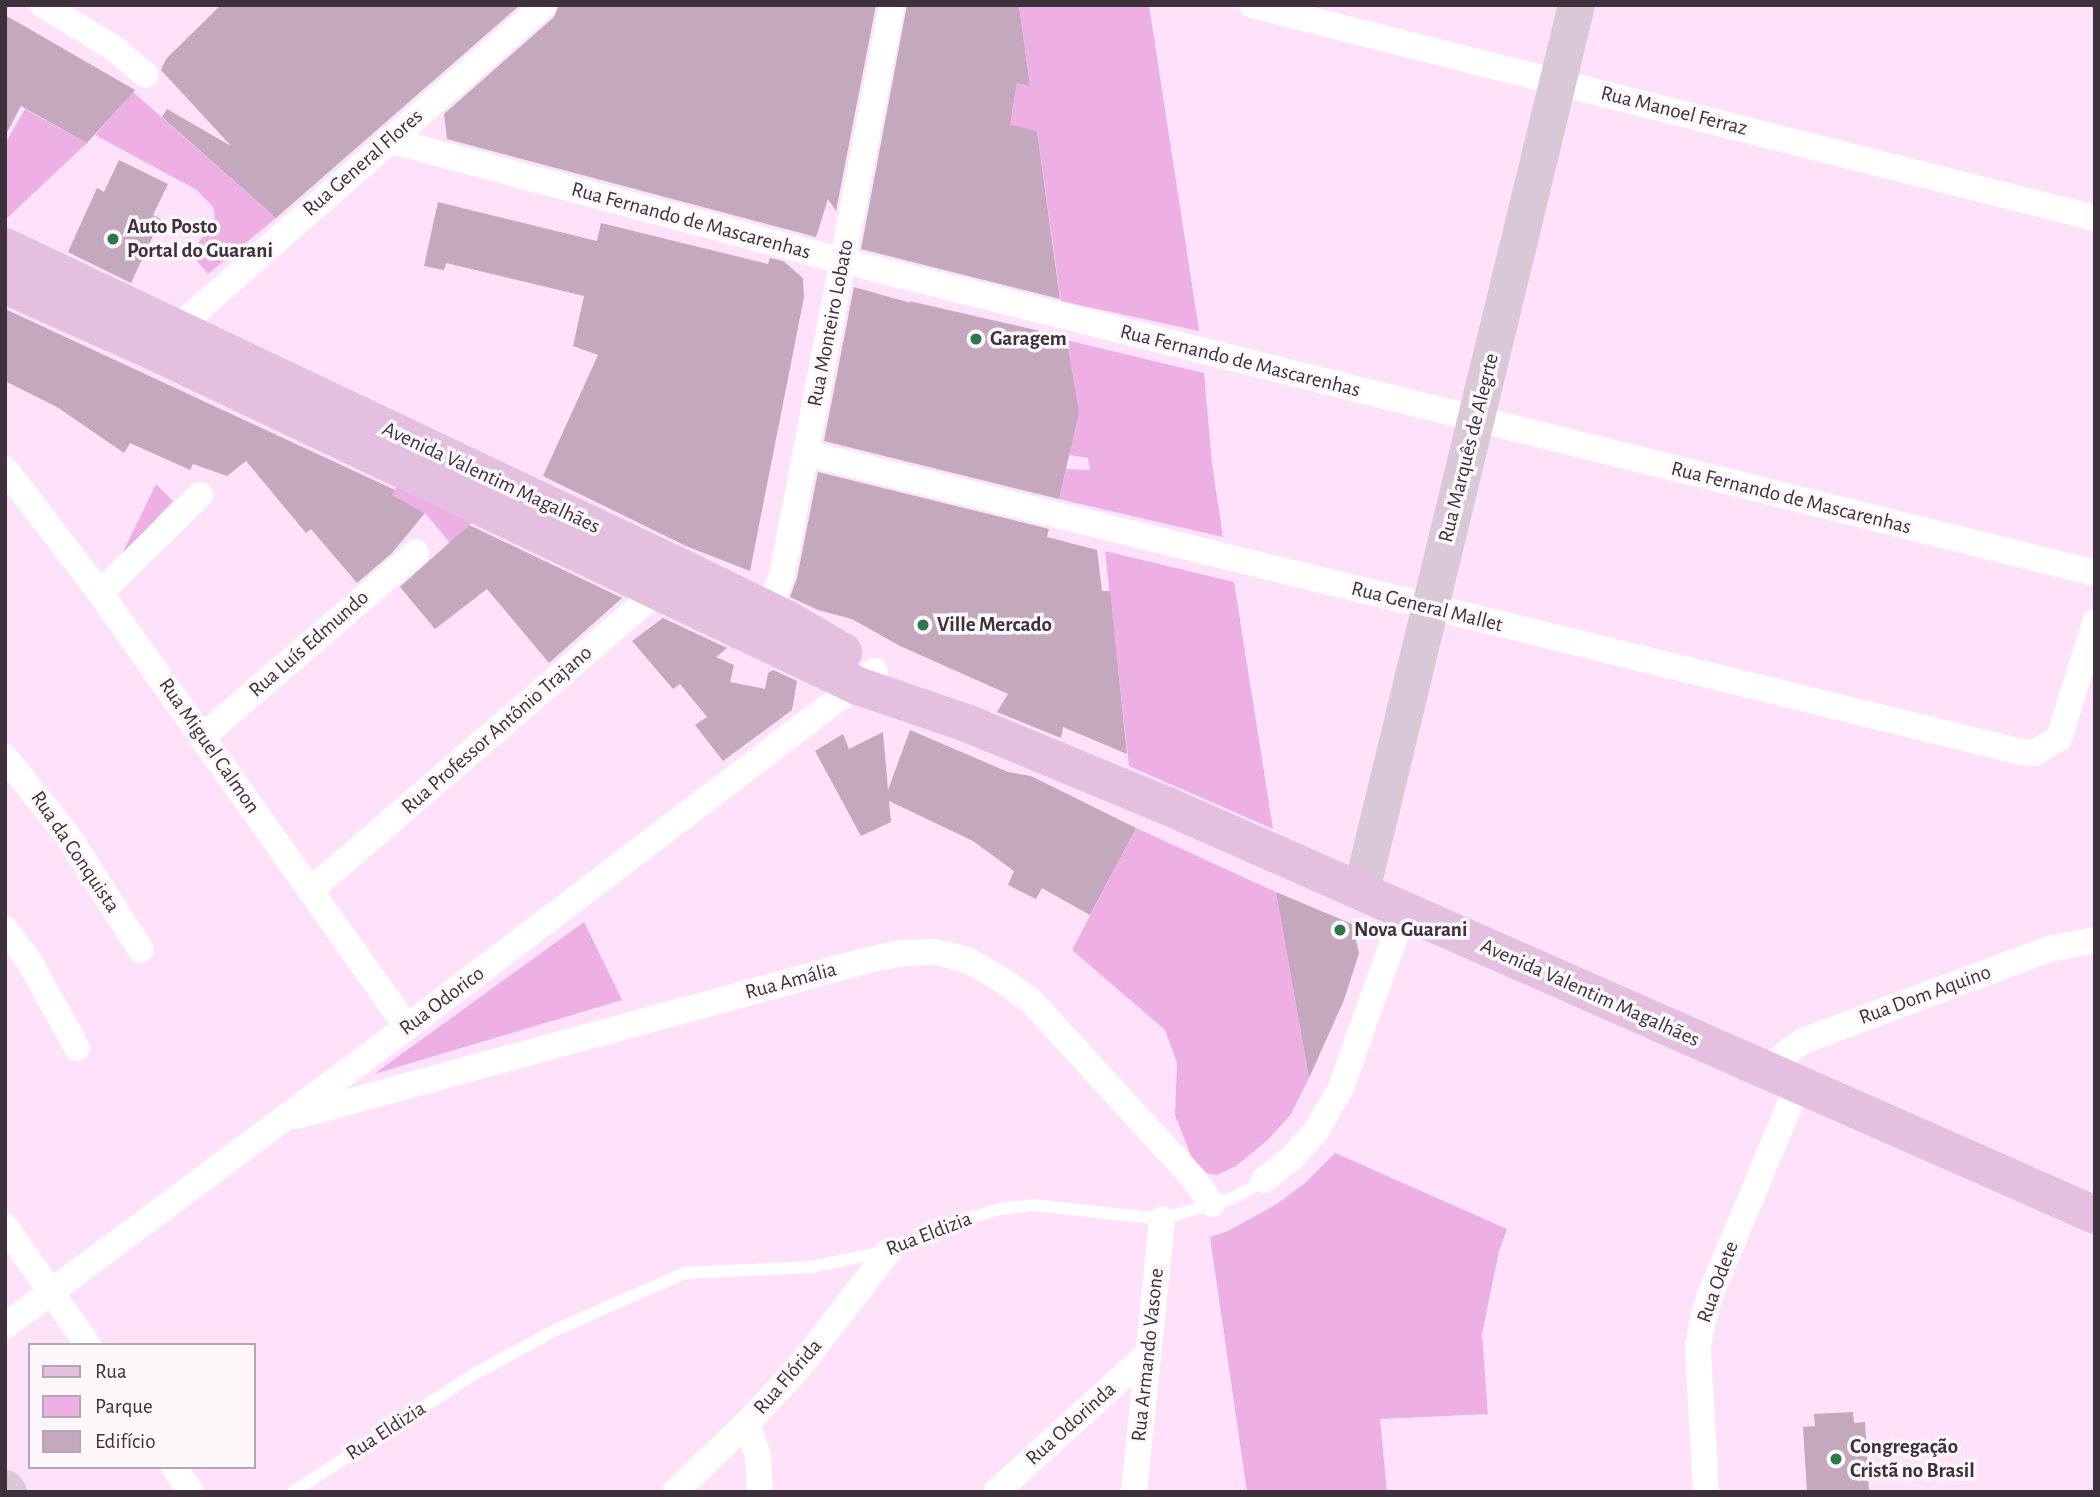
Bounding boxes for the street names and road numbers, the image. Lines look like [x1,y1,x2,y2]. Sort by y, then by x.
street label: Rua Manoel Ferraz [1598,81,1750,141]
street label: Rua General Flores [298,104,428,222]
street label: Rua Fernando de Mascarenhas [569,177,813,265]
street label: Rua Monteiro Lobato [802,237,860,409]
street label: Rua Fernando de Mascarenhas [1117,319,1363,403]
street label: Rua Marquês de Alegrte [1433,351,1505,545]
street label: Avenida Valentim Magalhães [378,416,604,540]
street label: Rua Fernando de Mascarenhas [1668,456,1914,540]
street label: Rua General Mallet [1349,576,1505,638]
street label: Rua Luís Edmundo [244,585,374,703]
street label: Rua Professor Antônio Trajano [397,640,597,820]
street label: Rua Miguel Calmon [153,673,265,819]
street label: Rua da Conquista [25,786,125,918]
street label: Avenida Valentim Magalhães [1477,933,1703,1053]
street label: Rua Amália [743,957,839,1005]
street label: Rua Dom Aquino [1856,959,1994,1031]
street label: Rua Odorico [395,961,489,1041]
street label: Rua Eldizia [883,1206,975,1262]
street label: Rua Odete [1692,1238,1744,1326]
street label: Rua Armando Vasone [1126,1267,1170,1443]
street label: Rua Flórida [748,1334,828,1420]
street label: Rua Odorinda [1021,1377,1121,1471]
street label: Rua Eldizia [341,1396,431,1466]

